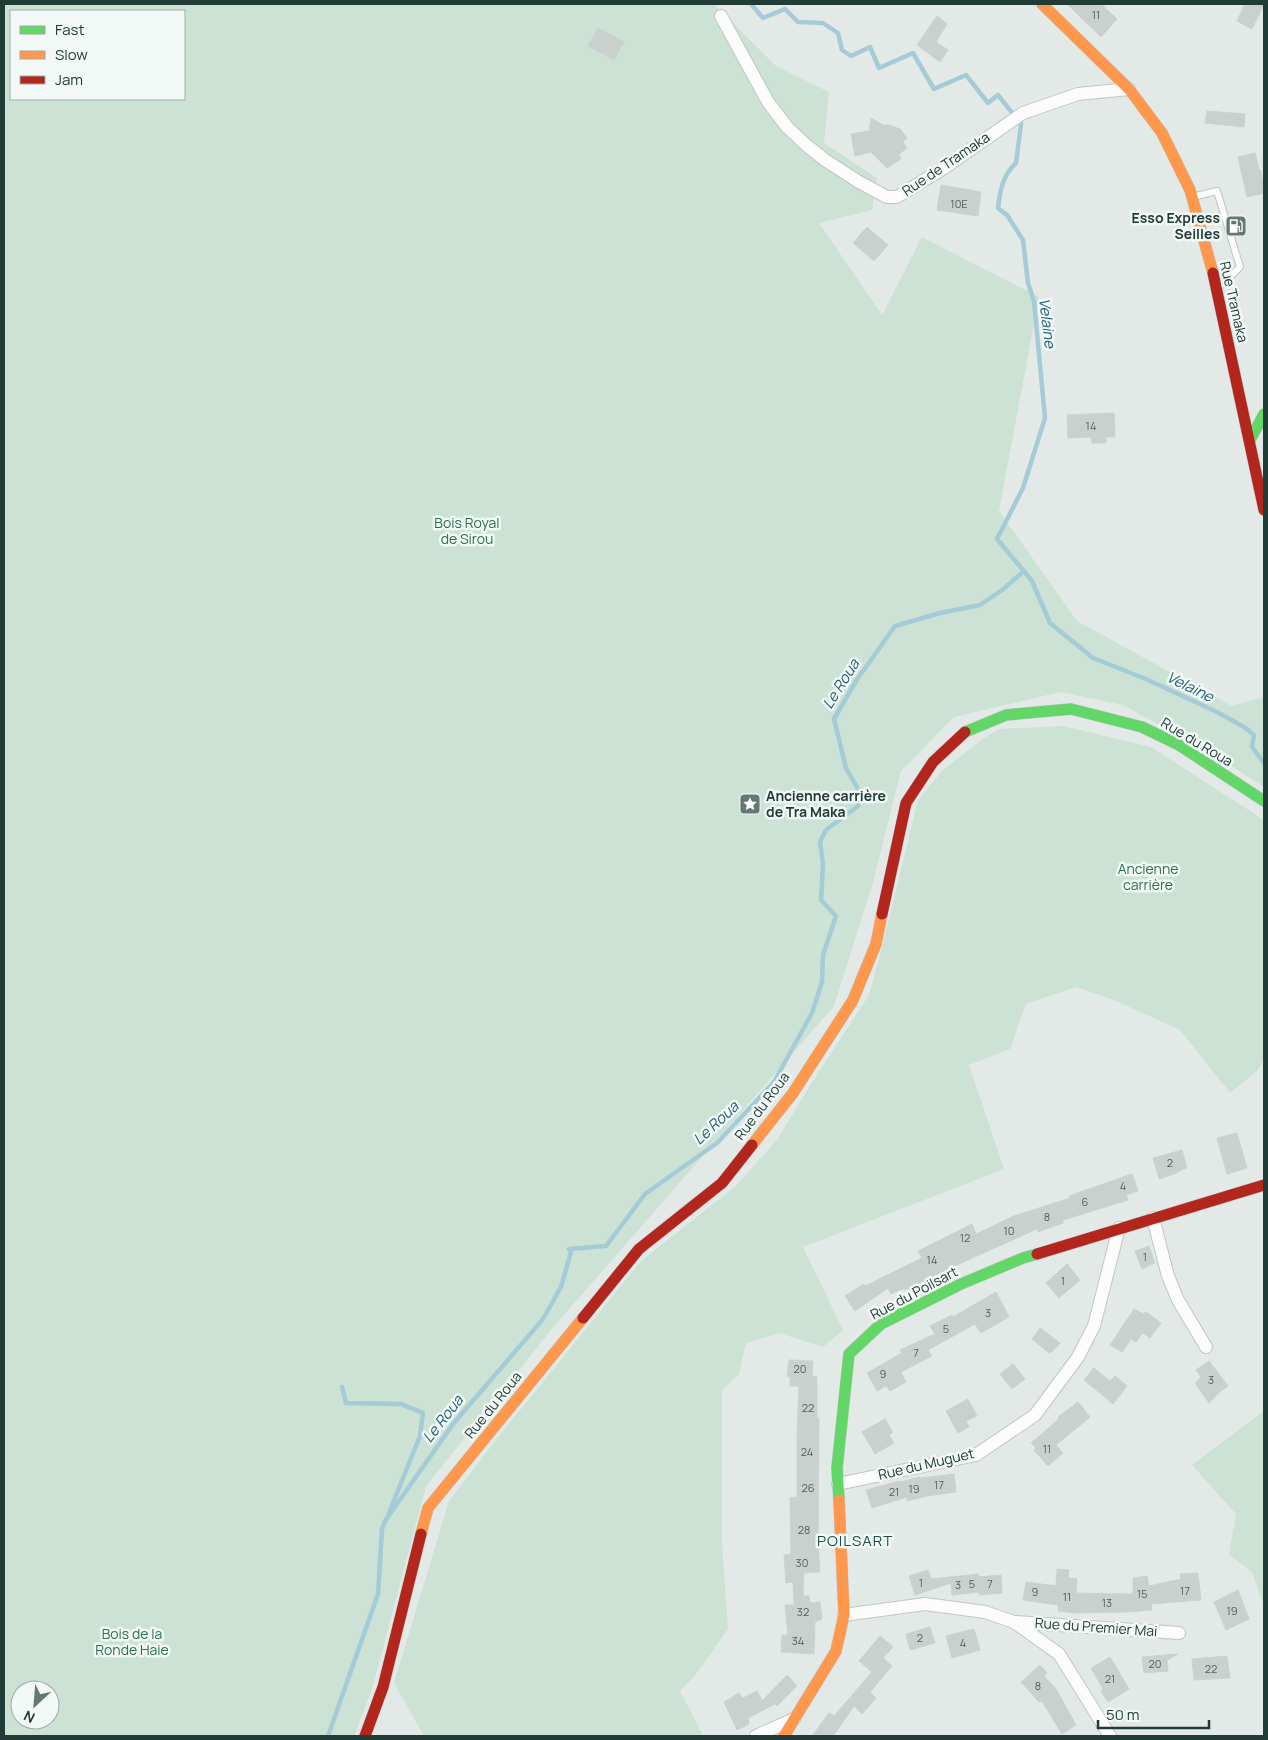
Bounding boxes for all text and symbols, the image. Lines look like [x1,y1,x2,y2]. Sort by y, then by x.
house number: 11 [1092,7,1100,22]
legend [10,10,185,100]
text: Fast [55,19,84,40]
text: Slow [55,44,88,65]
text: Jam [55,69,83,90]
street label: Rue de Tramaka [898,127,993,200]
house number: 10E [950,196,968,211]
place label: Esso Express Seilles [1132,208,1220,243]
fuel station icon: Esso Express Seilles [1224,214,1248,238]
street label: Rue Tramaka [1216,259,1253,344]
water label: Velaine [1034,297,1061,350]
house number: 14 [1086,418,1096,433]
park label: Bois Royal de Sirou [434,513,500,548]
water label: Le Roua [817,654,864,713]
water label: Velaine [1163,666,1218,707]
street label: Rue du Roua [1158,713,1237,771]
place label: Ancienne carrière de Tra Maka [766,786,886,821]
place icon: Ancienne carrière de Tra Maka [738,792,762,816]
park label: Ancienne carrière [1118,859,1178,894]
street label: Rue du Roua [730,1068,793,1144]
water label: Le Roua [688,1096,743,1149]
house number: 2 [1167,1155,1173,1170]
house number: 4 [1120,1178,1126,1193]
house number: 6 [1082,1194,1089,1209]
house number: 8 [1044,1209,1050,1224]
house number: 10 [1003,1223,1015,1238]
house number: 12 [960,1230,970,1245]
house number: 1 [1143,1249,1147,1264]
house number: 14 [927,1252,937,1267]
street label: Rue du Poilsart [867,1261,961,1324]
house number: 1 [1061,1273,1065,1288]
house number: 3 [985,1305,991,1320]
house number: 5 [943,1321,949,1336]
house number: 7 [913,1345,919,1360]
house number: 20 [794,1361,806,1376]
house number: 9 [880,1366,887,1381]
street label: Rue du Roua [460,1367,525,1442]
house number: 3 [1208,1372,1214,1387]
water label: Le Roua [417,1390,468,1447]
house number: 22 [802,1400,814,1415]
house number: 11 [1043,1441,1051,1456]
street label: Rue du Muguet [876,1443,976,1484]
house number: 24 [801,1444,813,1459]
house number: 17 [934,1477,944,1492]
house number: 26 [801,1480,815,1495]
house number: 19 [908,1481,920,1496]
house number: 21 [889,1484,899,1499]
house number: 28 [798,1522,810,1537]
district label: POILSART [817,1530,893,1551]
house number: 30 [796,1555,808,1570]
house number: 1 [919,1575,923,1590]
house number: 5 [969,1576,975,1591]
house number: 7 [987,1576,993,1591]
house number: 3 [955,1577,961,1592]
house number: 17 [1180,1583,1190,1598]
house number: 9 [1032,1584,1039,1599]
house number: 15 [1137,1586,1147,1601]
house number: 11 [1063,1589,1071,1604]
house number: 13 [1102,1595,1112,1610]
house number: 19 [1226,1603,1238,1618]
house number: 32 [797,1604,809,1619]
street label: Rue du Premier Mai [1034,1613,1158,1640]
park label: Bois de la Ronde Haie [95,1624,169,1659]
house number: 2 [917,1630,923,1645]
house number: 34 [792,1633,804,1648]
house number: 4 [960,1635,966,1650]
house number: 20 [1149,1656,1161,1671]
house number: 22 [1205,1661,1217,1676]
house number: 21 [1105,1671,1115,1686]
house number: 8 [1035,1678,1041,1693]
north arrow [10,1680,60,1730]
scale bar [1098,1698,1209,1730]
text: 50 m [1106,1704,1140,1725]
text: N [20,1706,38,1728]

